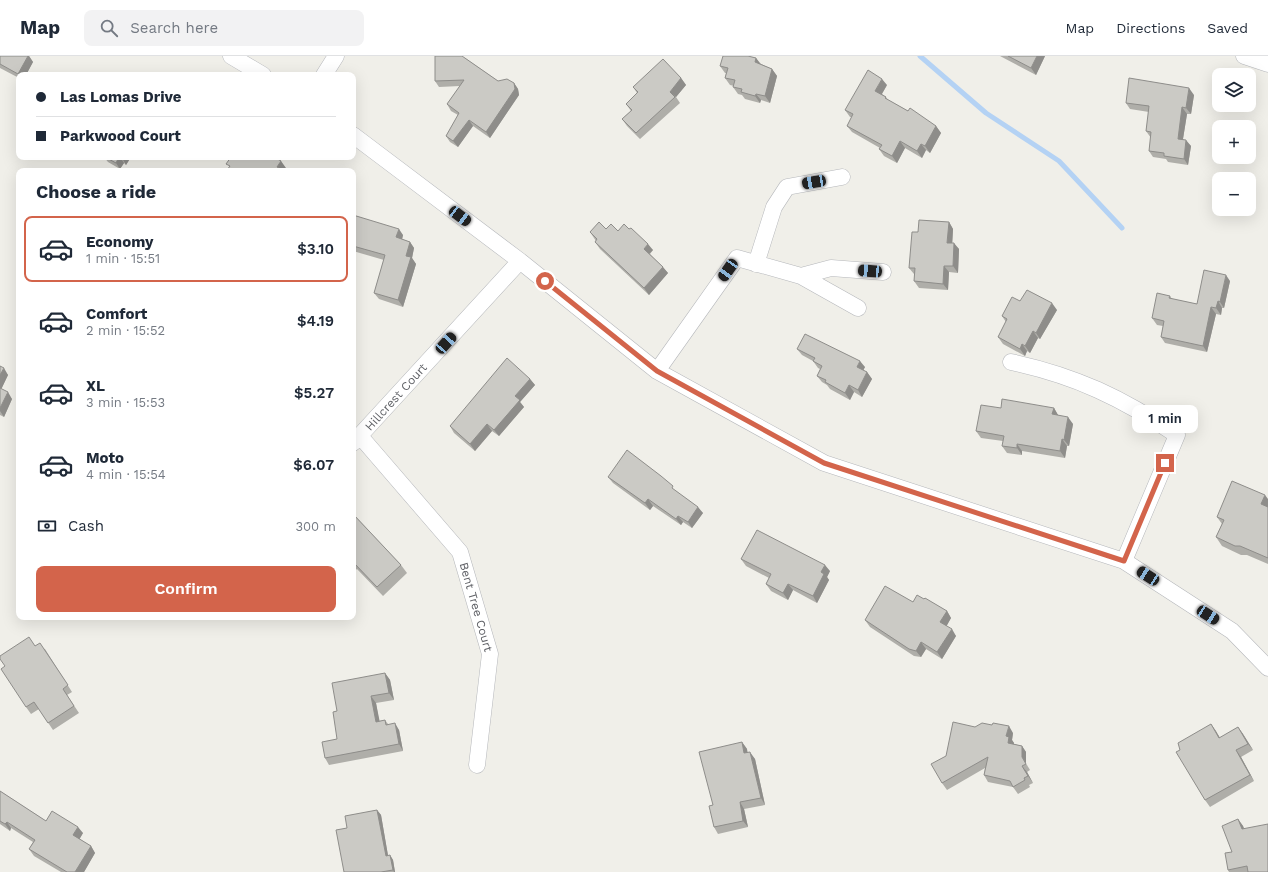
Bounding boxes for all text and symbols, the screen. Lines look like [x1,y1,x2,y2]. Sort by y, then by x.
search box [84,10,364,46]
text: Map [20,16,60,39]
icon: search [98,17,120,39]
text: Search here [130,19,218,37]
text: Map [1066,20,1094,36]
text: Directions [1116,20,1185,36]
text: Saved [1207,20,1248,36]
map controls [1212,68,1256,216]
button: layers [1212,68,1256,112]
text: Las Lomas Drive [60,88,182,106]
button: + [1212,120,1256,164]
text: Parkwood Court [60,127,181,145]
button: − [1212,172,1256,216]
car [801,174,827,190]
text: Choose a ride [36,181,156,202]
car [447,204,473,228]
icon: car [38,231,74,267]
text: Economy [86,233,153,251]
text: $3.10 [297,240,334,258]
text: 1 min · 15:51 [86,251,160,266]
car [716,257,740,283]
car [858,264,882,278]
route start [536,272,554,290]
icon: car [38,303,74,339]
text: Comfort [86,305,147,323]
text: $4.19 [297,312,334,330]
text: 2 min · 15:52 [86,323,165,338]
car [434,330,458,356]
street label: Hillcrest Court [362,361,430,433]
icon: car [38,375,74,411]
text: XL [86,377,105,395]
text: $5.27 [294,384,334,402]
text: 3 min · 15:53 [86,395,165,410]
callout: 1 min [1132,405,1198,433]
text: 1 min [1148,411,1182,426]
icon: car [38,447,74,483]
text: Moto [86,449,124,467]
route end [1156,454,1174,472]
text: $6.07 [293,456,334,474]
text: 4 min · 15:54 [86,467,166,482]
icon: cash [36,515,58,537]
text: Cash [68,517,104,535]
text: 300 m [295,519,336,534]
street label: Bent Tree Court [457,561,495,653]
car [1135,564,1161,588]
button: Confirm [36,566,336,612]
car [1195,603,1221,627]

